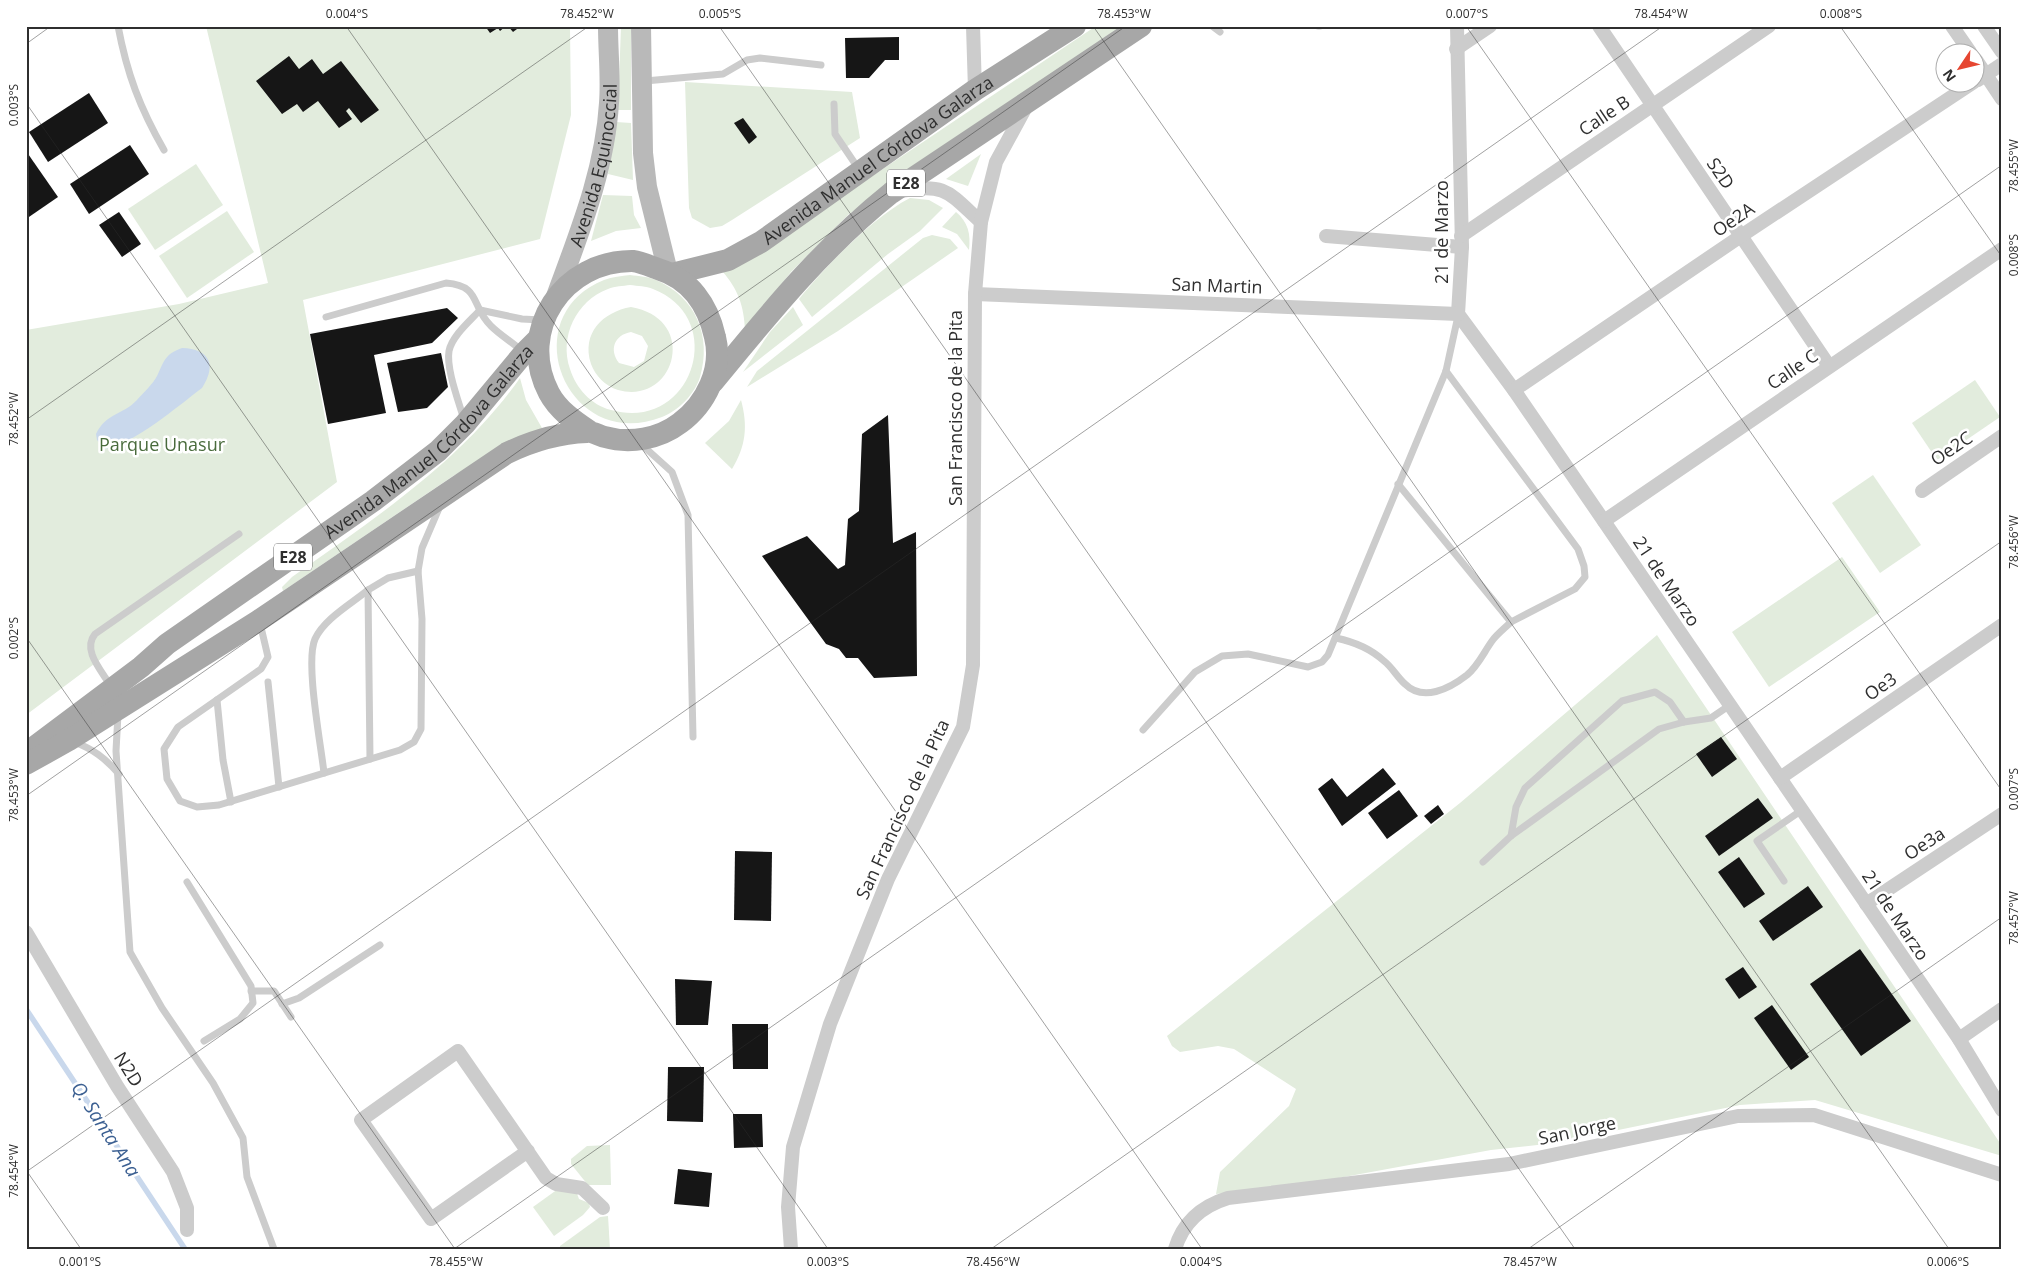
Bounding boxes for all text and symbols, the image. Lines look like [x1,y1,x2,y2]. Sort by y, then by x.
text: 0.004°S [326,5,368,22]
text: 78.452°W [560,5,614,22]
text: 0.005°S [699,5,741,22]
text: 78.453°W [1097,5,1151,22]
text: 0.007°S [1446,5,1488,22]
text: 78.454°W [1634,5,1688,22]
text: 0.008°S [1820,5,1862,22]
north arrow [1936,42,1986,92]
text: N [1938,66,1960,86]
street label: Avenida Manuel Córdova Galarza [757,70,998,250]
text: 0.003°S [5,84,22,126]
street label: Avenida Equinoccial [563,84,622,250]
street label: Calle B [1574,89,1634,141]
text: 78.455°W [2005,139,2022,193]
street label: S2D [1702,153,1740,193]
road number: E28 [887,170,925,197]
street label: 21 de Marzo [1429,180,1453,284]
street label: Oe2A [1707,196,1759,242]
text: 0.008°S [2005,234,2022,276]
street label: San Martin [1171,271,1263,299]
street label: San Francisco de la Pita [943,310,967,506]
street label: Avenida Manuel Córdova Galarza [319,339,538,544]
street label: Calle C [1762,343,1822,395]
text: 78.452°W [5,392,22,446]
street label: Oe2C [1925,425,1977,471]
park label: Parque Unasur [99,432,226,456]
text: 78.456°W [2005,515,2022,569]
street label: 21 de Marzo [1628,531,1706,631]
road number: E28 [274,544,312,570]
text: 0.002°S [5,617,22,659]
street label: Oe3 [1859,666,1901,706]
street label: San Francisco de la Pita [850,715,954,903]
text: 78.453°W [5,768,22,822]
text: 0.007°S [2005,768,2022,810]
street label: Oe3a [1899,821,1949,865]
street label: 21 de Marzo [1857,865,1935,965]
text: 78.457°W [2005,891,2022,945]
street label: N2D [109,1047,149,1091]
water label: Q. Santa Ana [65,1076,147,1182]
street label: San Jorge [1536,1110,1618,1150]
text: 78.454°W [5,1144,22,1198]
text: 0.001°S [59,1253,101,1270]
text: 78.455°W [429,1253,483,1270]
text: 0.003°S [807,1253,849,1270]
text: 78.456°W [966,1253,1020,1270]
text: 0.004°S [1180,1253,1222,1270]
text: 78.457°W [1503,1253,1557,1270]
text: 0.006°S [1927,1253,1969,1270]

